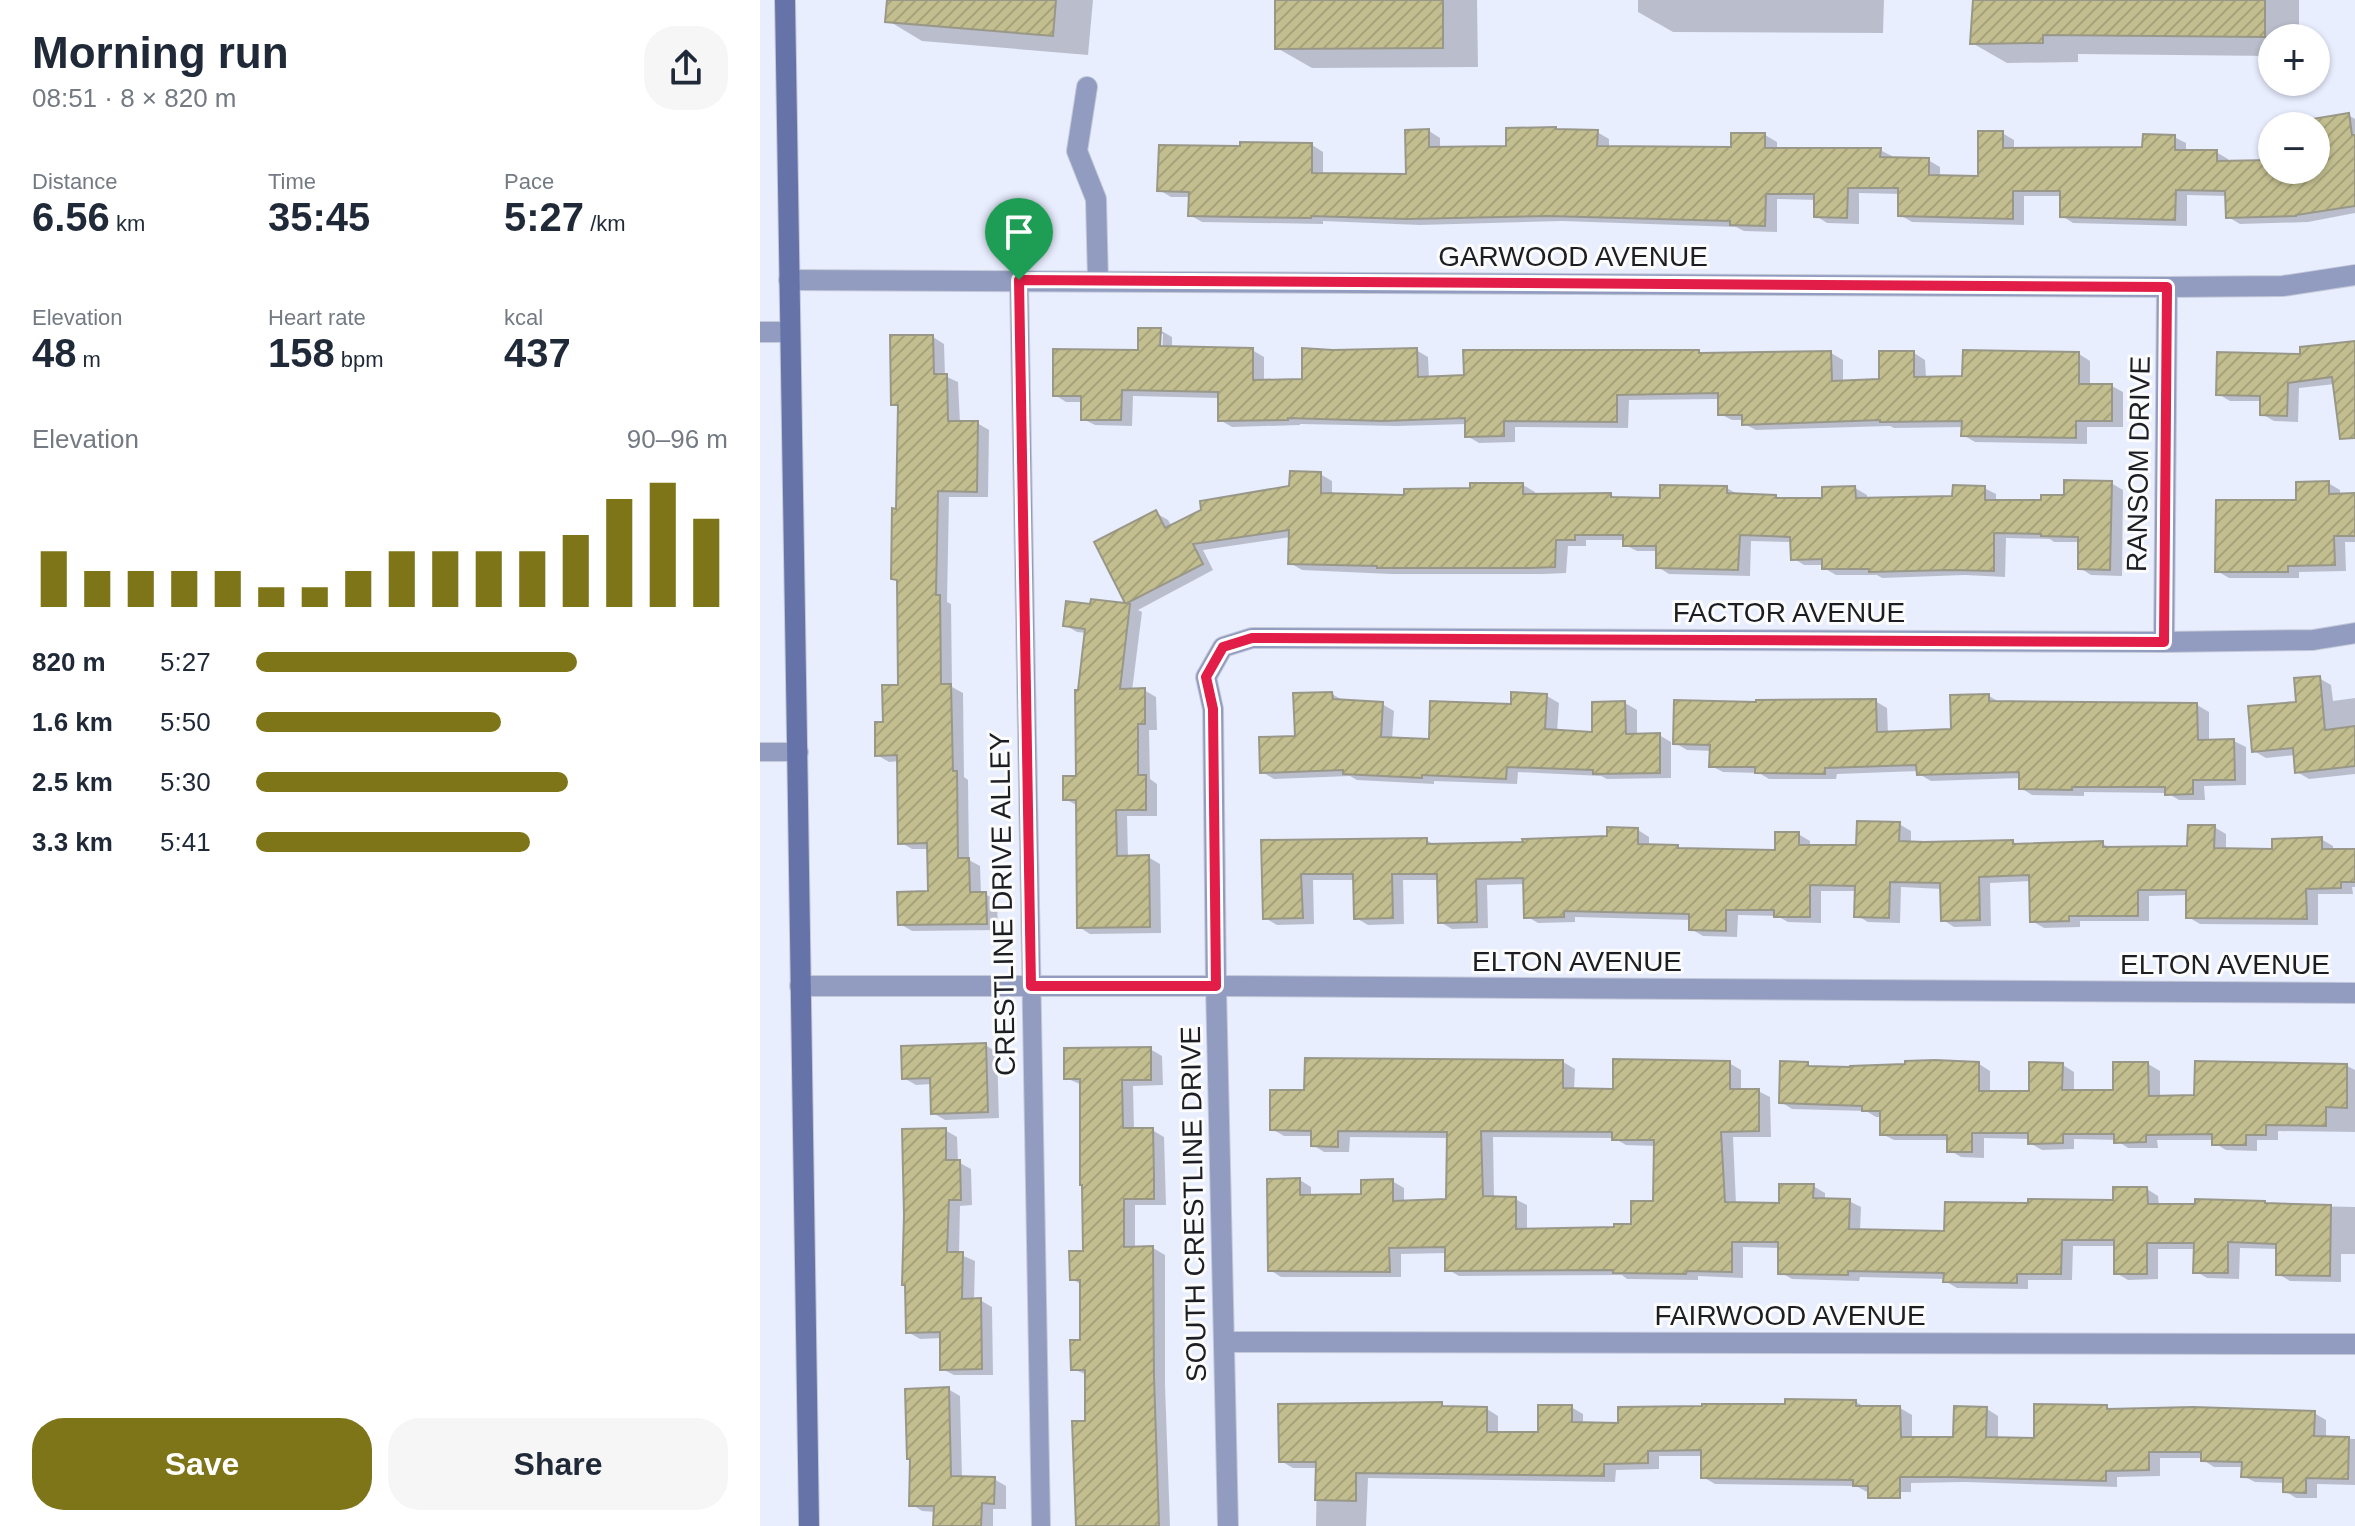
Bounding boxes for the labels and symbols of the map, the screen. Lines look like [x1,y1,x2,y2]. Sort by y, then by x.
pin [985,198,1053,280]
street label: GARWOOD AVENUE [1438,241,1708,272]
street label: RANSOM DRIVE [2121,356,2156,572]
street label: FACTOR AVENUE [1673,597,1905,628]
street label: CRESTLINE DRIVE ALLEY [984,731,1021,1076]
street label: ELTON AVENUE [1472,946,1682,977]
street label: ELTON AVENUE [2120,949,2330,980]
street label: SOUTH CRESTLINE DRIVE [1175,1026,1212,1382]
street label: FAIRWOOD AVENUE [1654,1300,1926,1331]

